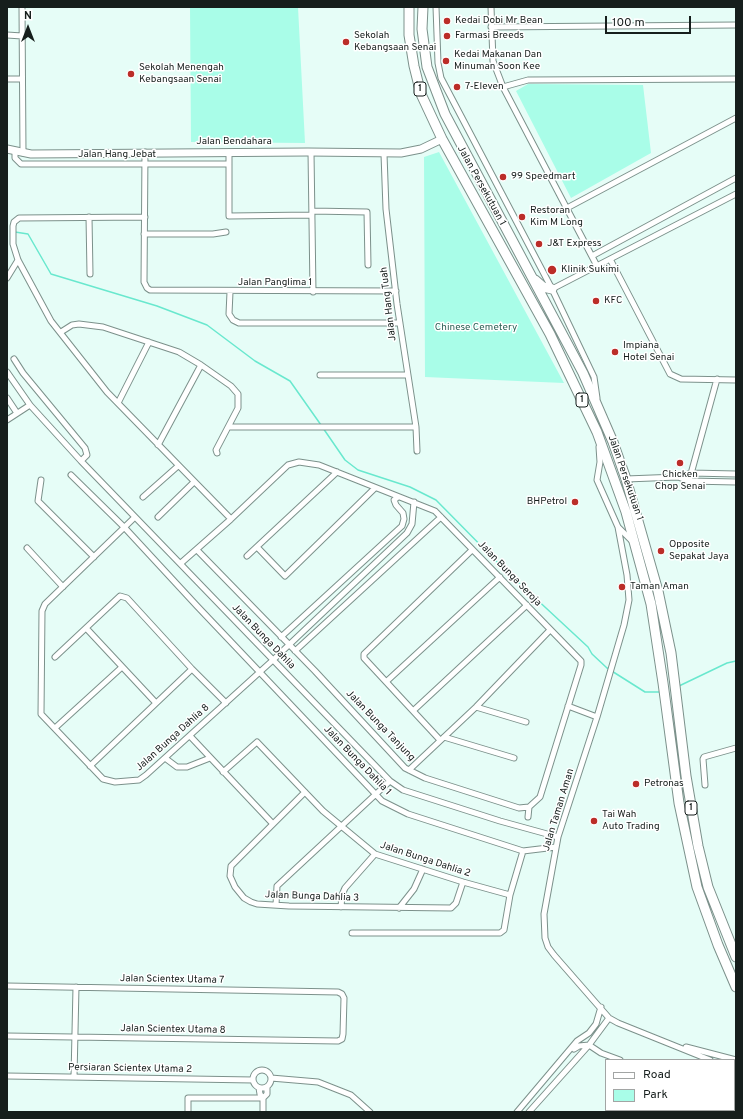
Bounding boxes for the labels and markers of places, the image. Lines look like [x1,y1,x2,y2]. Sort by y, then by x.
place label: Kedai Dobi Mr Bean [455,15,543,27]
marker: Kedai Dobi Mr Bean [442,16,452,26]
place label: Sekolah Kebangsaan Senai [354,30,436,54]
place label: Farmasi Breeds [455,30,524,42]
marker: Farmasi Breeds [442,31,452,41]
marker: Sekolah Kebangsaan Senai [341,37,351,47]
place label: Kedai Makanan Dan Minuman Soon Kee [454,49,542,72]
marker: Kedai Makanan Dan Minuman Soon Kee [441,56,451,66]
place label: Sekolah Menengah Kebangsaan Senai [139,62,224,86]
marker: Sekolah Menengah Kebangsaan Senai [126,69,136,79]
place label: 7-Eleven [465,81,504,93]
marker: 7-Eleven [452,82,462,92]
place label: 99 Speedmart [511,171,576,183]
marker: 99 Speedmart [498,172,508,182]
place label: Restoran Kim M Long [530,205,583,228]
marker: Restoran Kim M Long [517,212,527,222]
place label: J&T Express [547,238,602,250]
marker: J&T Express [534,239,544,249]
marker: Klinik Sukimi [546,264,558,276]
place label: Klinik Sukimi [561,264,619,276]
place label: KFC [604,295,622,307]
marker: KFC [591,296,601,306]
place label: Impiana Hotel Senai [623,340,674,364]
marker: Impiana Hotel Senai [610,347,620,357]
marker: Chicken Chop Senai [675,458,685,468]
place label: Chicken Chop Senai [655,469,705,492]
place label: BHPetrol [527,496,567,508]
marker: BHPetrol [570,497,580,507]
place label: Opposite Sepakat Jaya [669,539,729,562]
marker: Opposite Sepakat Jaya [656,546,666,556]
place label: Taman Aman [630,581,689,593]
marker: Taman Aman [617,582,627,592]
place label: Petronas [644,778,684,790]
marker: Petronas [631,779,641,789]
place label: Tai Wah Auto Trading [602,809,660,832]
marker: Tai Wah Auto Trading [589,816,599,826]

